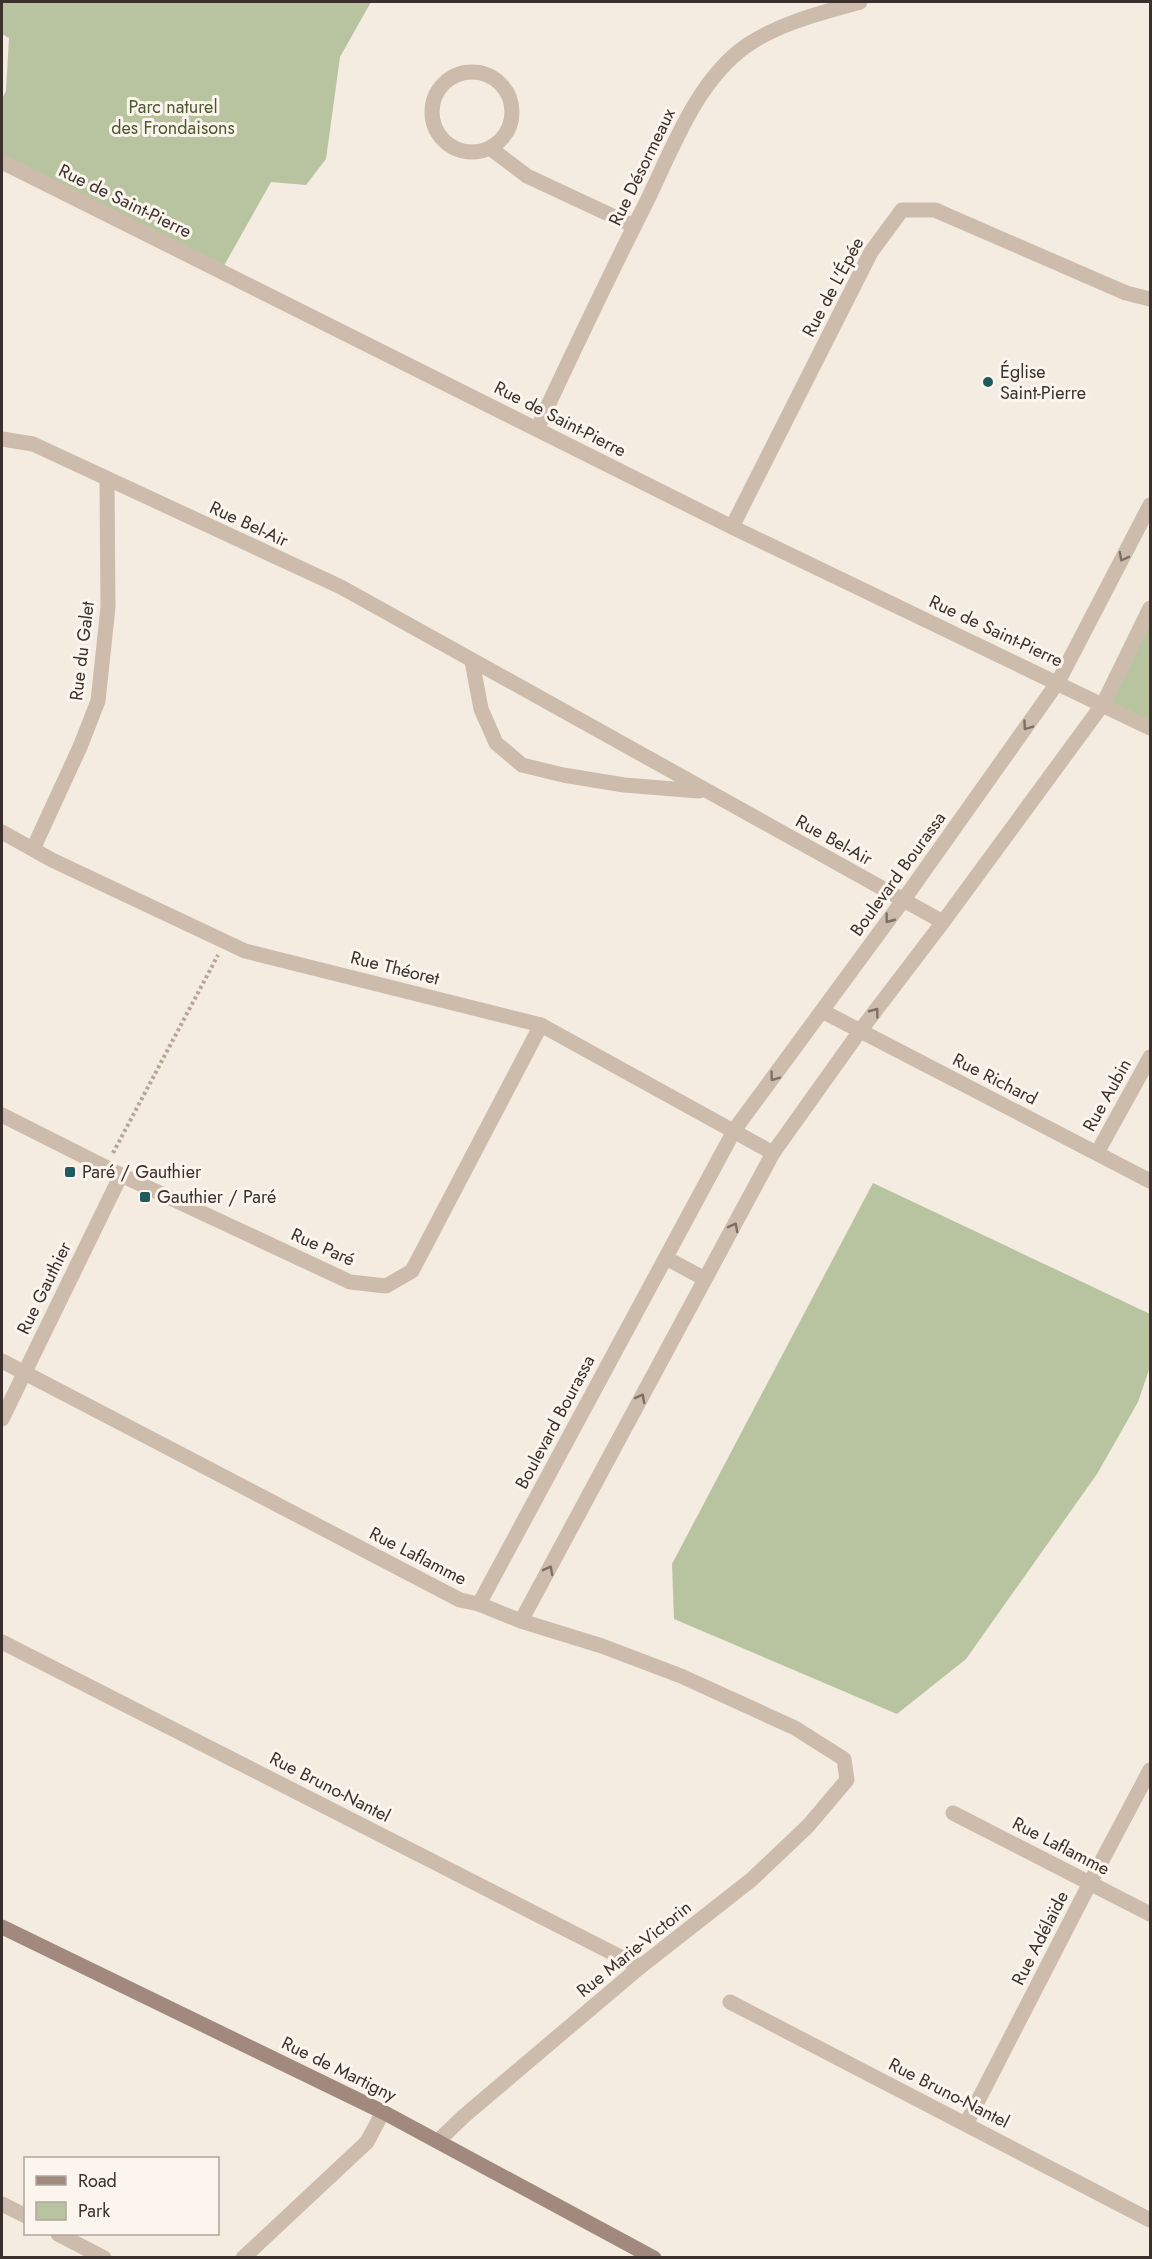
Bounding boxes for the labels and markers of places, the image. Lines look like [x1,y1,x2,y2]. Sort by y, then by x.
place label: Église Saint-Pierre [1000,359,1086,406]
marker: Église Saint-Pierre [981,375,995,389]
place label: Paré / Gauthier [82,1159,202,1185]
marker: Paré / Gauthier [63,1165,77,1179]
place label: Gauthier / Paré [157,1184,276,1210]
marker: Gauthier / Paré [138,1190,152,1204]

